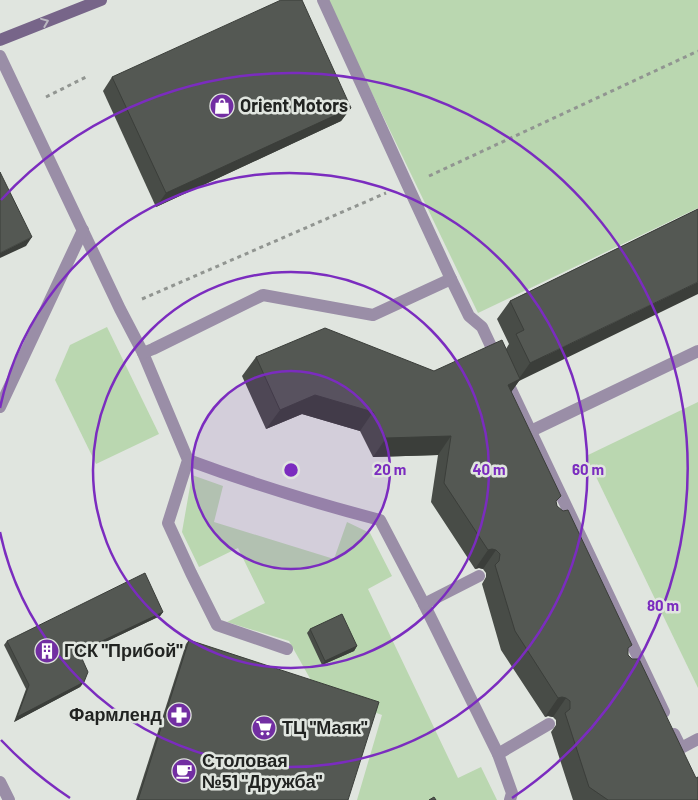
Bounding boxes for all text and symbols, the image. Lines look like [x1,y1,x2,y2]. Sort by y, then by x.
one-way arrow [40,17,49,28]
shop icon: Orient Motors [209,93,235,119]
place label: Orient Motors [240,94,348,116]
text: 20 m [374,460,406,478]
text: 40 m [472,460,506,478]
text: 60 m [572,460,604,478]
centre of rings [282,461,300,479]
text: 80 m [647,596,679,614]
building icon: ГСК "Прибой" [34,638,60,664]
place label: ГСК "Прибой" [64,639,183,661]
pharmacy icon: Фармленд [166,702,192,728]
place label: Фармленд [69,703,163,725]
supermarket icon: ТЦ "Маяк" [251,715,277,741]
place label: ТЦ "Маяк" [282,716,368,738]
place label: Столовая №51 "Дружба" [202,749,323,792]
cafe icon: Столовая №51 "Дружба" [171,758,197,784]

